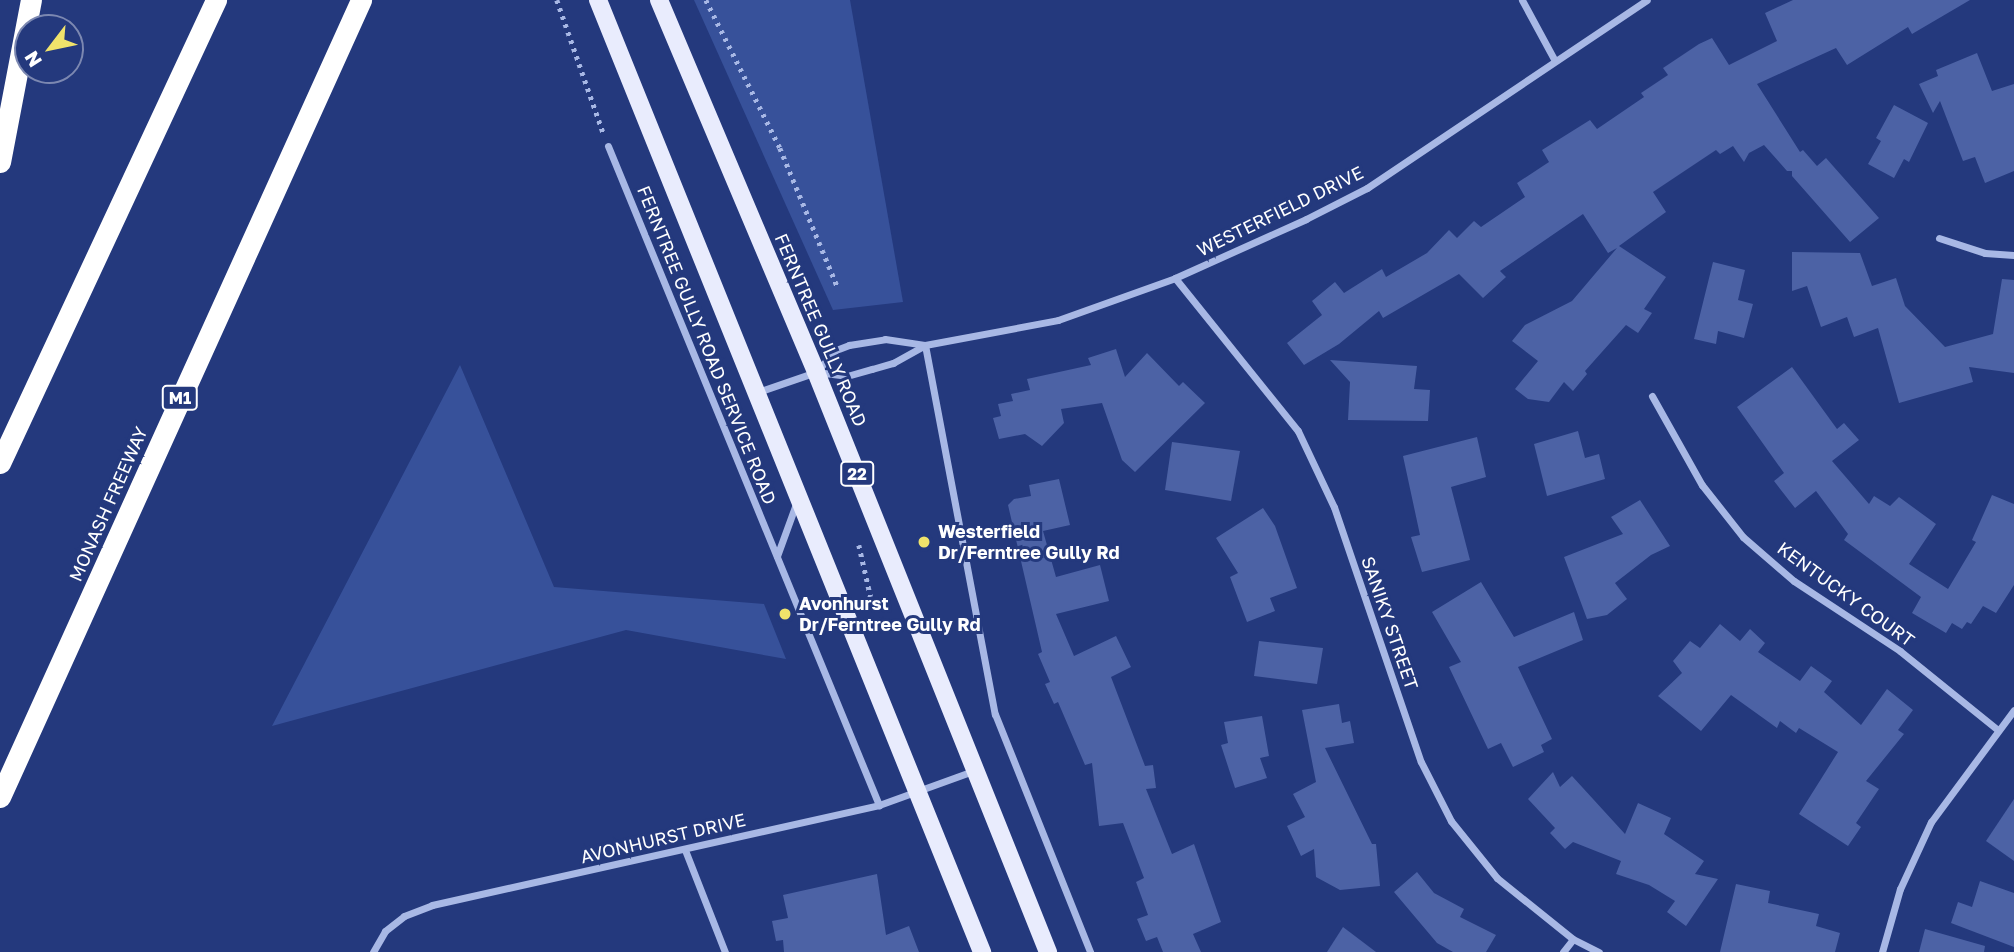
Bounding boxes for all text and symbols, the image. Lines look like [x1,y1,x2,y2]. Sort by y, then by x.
north arrow [14,14,84,84]
text: N [19,47,46,72]
street label: WESTERFIELD DRIVE [1193,161,1367,261]
street label: FERNTREE GULLY ROAD SERVICE ROAD [633,183,781,507]
street label: FERNTREE GULLY ROAD [771,230,871,430]
road number: M1 [161,386,199,410]
street label: MONASH FREEWAY [64,423,152,585]
road number: 22 [840,461,874,486]
place label: Westerfield Dr/Ferntree Gully Rd [938,521,1120,564]
marker: Westerfield Dr/Ferntree Gully Rd [916,534,932,550]
street label: KENTUCKY COURT [1773,537,1919,651]
street label: SANIKY STREET [1357,554,1423,692]
place label: Avonhurst Dr/Ferntree Gully Rd [799,593,981,636]
marker: Avonhurst Dr/Ferntree Gully Rd [777,606,793,622]
street label: AVONHURST DRIVE [578,808,748,868]

